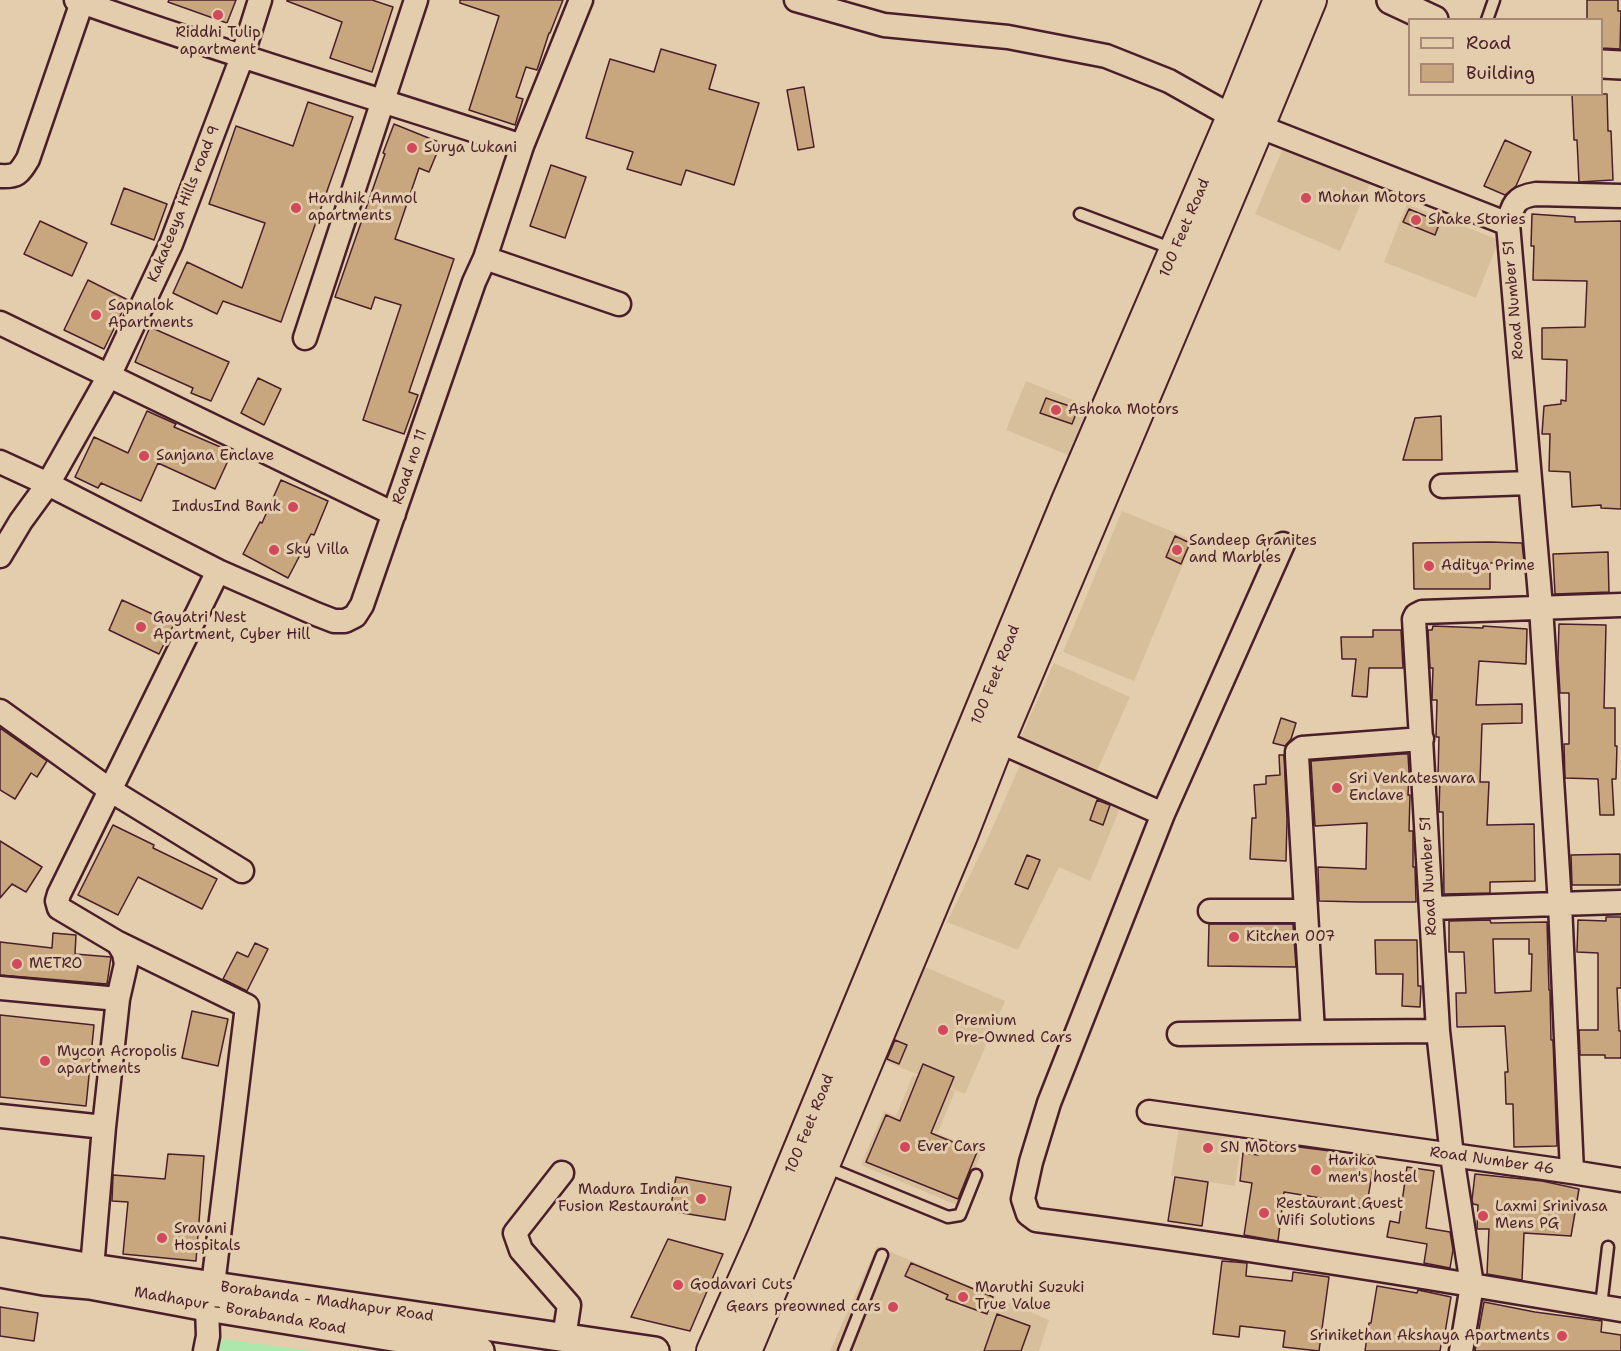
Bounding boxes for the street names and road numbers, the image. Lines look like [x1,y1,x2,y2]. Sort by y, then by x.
street label: Kakateeya Hills road 9 [144,123,224,285]
street label: 100 Feet Road [1156,176,1214,280]
street label: Road Number 51 [1500,240,1528,360]
street label: Road no 11 [389,427,431,507]
street label: 100 Feet Road [968,623,1024,727]
street label: Road Number 51 [1417,816,1441,936]
street label: 100 Feet Road [782,1072,838,1176]
street label: Road Number 46 [1429,1143,1555,1179]
street label: Borabanda - Madhapur Road [219,1278,435,1326]
street label: Madhapur - Borabanda Road [133,1283,347,1339]

